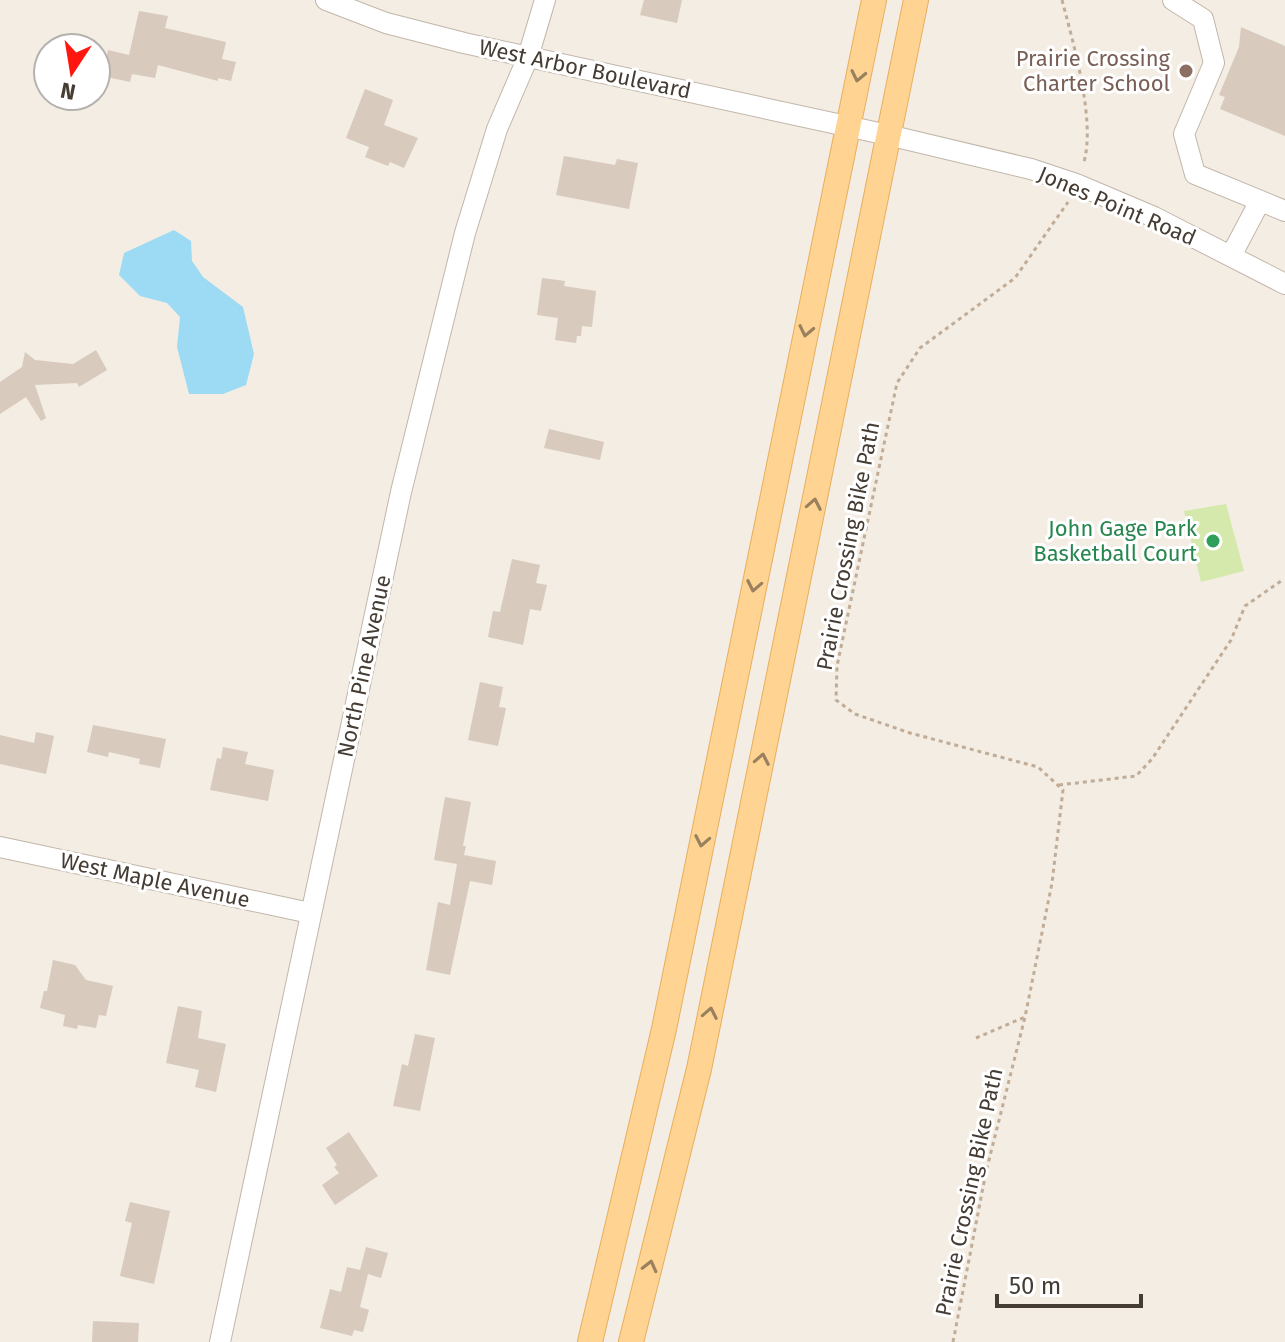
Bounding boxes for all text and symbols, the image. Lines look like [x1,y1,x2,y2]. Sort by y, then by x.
north arrow [32,32,112,112]
street label: West Arbor Boulevard [477,33,693,105]
place label: Prairie Crossing Charter School [1016,45,1171,97]
marker: Prairie Crossing Charter School [1177,62,1195,80]
one-way arrow [850,69,867,83]
text: N [58,76,78,106]
street label: Jones Point Road [1034,161,1200,251]
one-way arrow [798,324,815,338]
street label: Prairie Crossing Bike Path [811,419,885,673]
one-way arrow [804,497,821,510]
place label: John Gage Park Basketball Court [1033,515,1198,567]
marker: John Gage Park Basketball Court [1204,532,1222,550]
street label: North Pine Avenue [331,572,397,760]
one-way arrow [746,579,763,592]
one-way arrow [753,752,770,766]
one-way arrow [694,833,711,847]
street label: West Maple Avenue [58,847,252,913]
one-way arrow [701,1007,718,1021]
street label: Prairie Crossing Bike Path [929,1065,1009,1319]
scale bar [997,1258,1141,1308]
one-way arrow [641,1260,658,1274]
text: 50 m [1009,1272,1061,1300]

